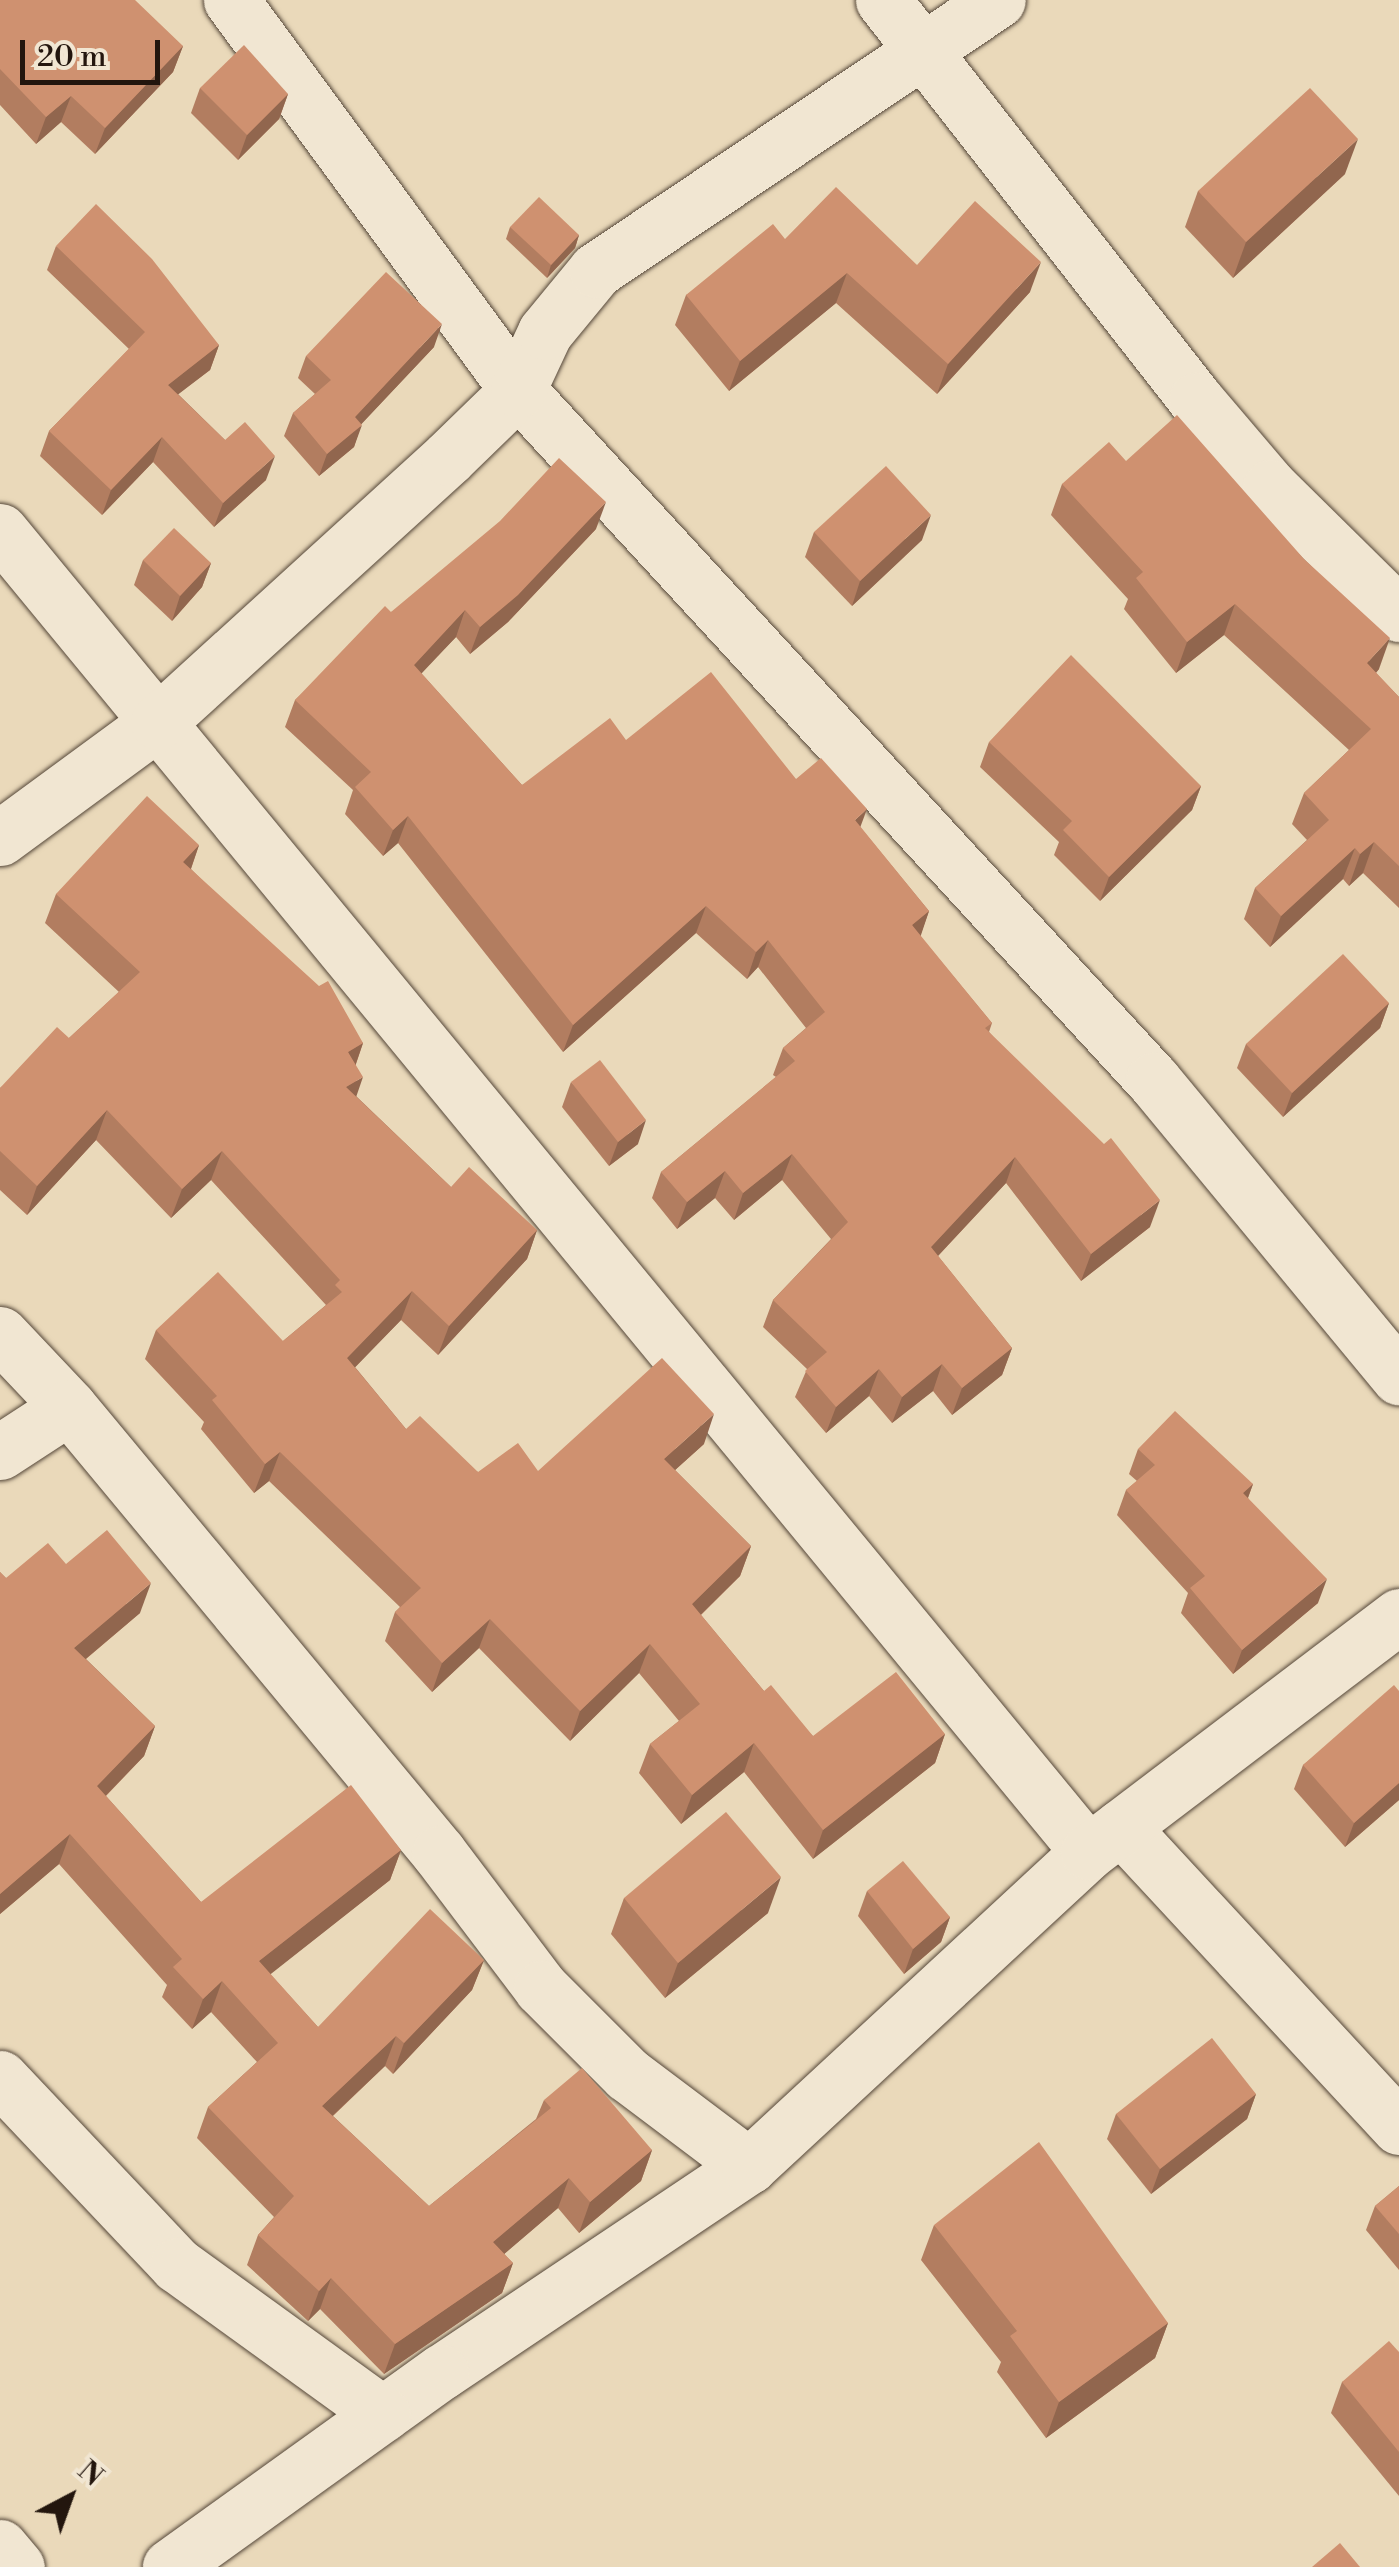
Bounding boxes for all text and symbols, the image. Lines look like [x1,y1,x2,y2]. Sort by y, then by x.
scale bar [25,20,165,82]
text: 20 m [37,38,106,76]
north arrow [20,2447,120,2547]
text: N [70,2454,110,2494]

